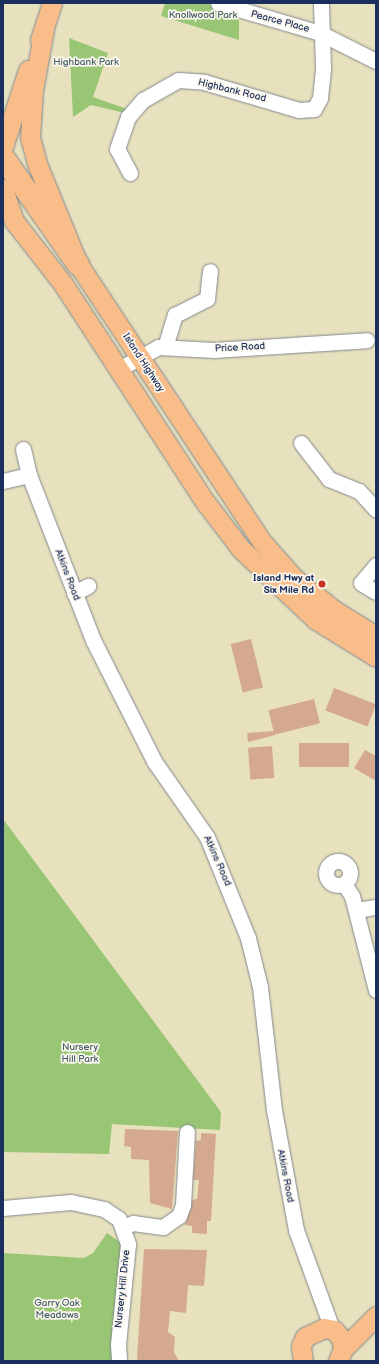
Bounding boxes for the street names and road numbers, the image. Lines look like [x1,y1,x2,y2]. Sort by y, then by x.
street label: Pearce Place [249,8,311,36]
street label: Highbank Road [197,77,267,105]
street label: Island Highway [120,331,166,395]
street label: Price Road [215,341,265,355]
street label: Atkins Road [52,548,82,602]
street label: Atkins Road [201,834,233,888]
street label: Atkins Road [274,1148,296,1204]
street label: Nursery Hill Drive [113,1249,133,1329]

